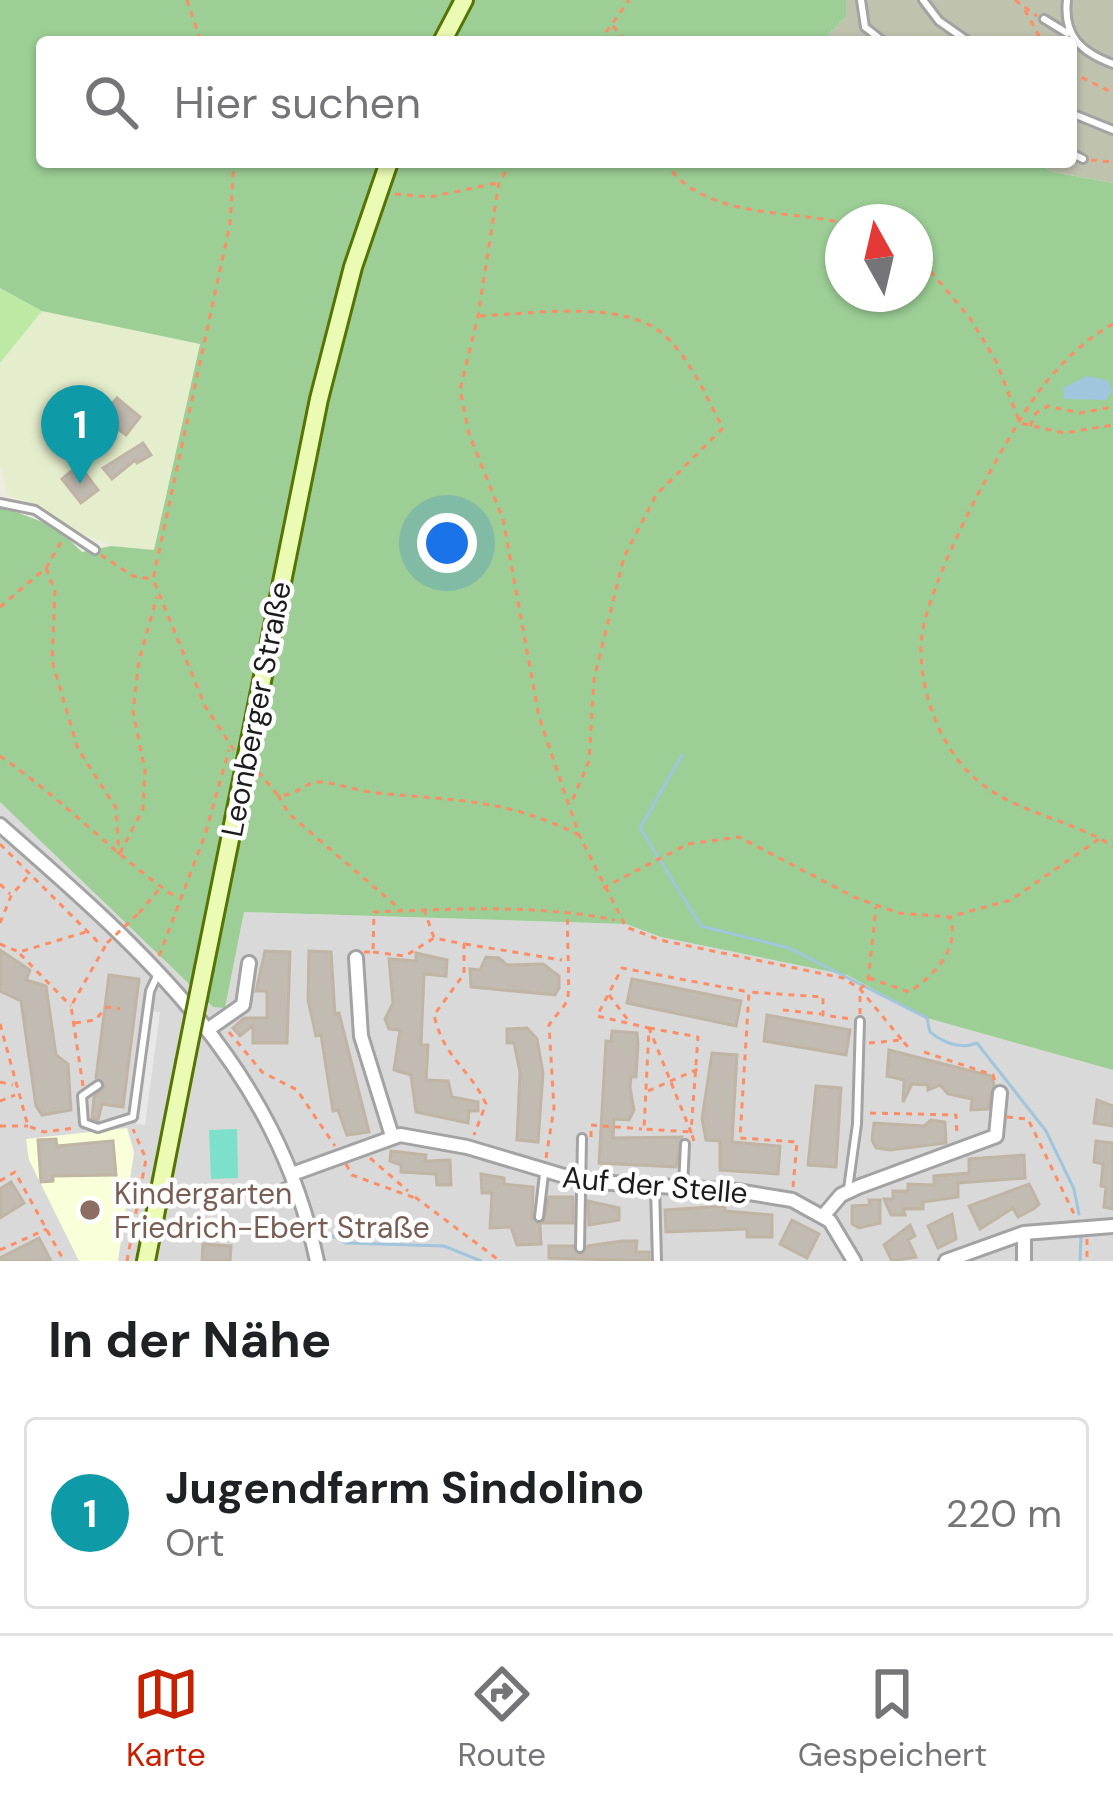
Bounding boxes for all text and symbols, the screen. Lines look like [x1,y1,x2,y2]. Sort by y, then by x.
search box [36,36,1077,168]
icon: search [78,69,144,135]
text: Hier suchen [174,73,421,132]
north arrow [825,204,933,312]
pin: 1 [41,385,119,484]
your location [417,513,477,573]
street label: Leonberger Straße [212,578,300,840]
street label: Auf der Stelle [561,1157,749,1213]
place label: Kindergarten Friedrich-Ebert Straße [114,1174,430,1247]
marker: Kindergarten Friedrich-Ebert Straße [77,1197,103,1223]
text: In der Nähe [48,1306,332,1373]
text: Jugendfarm Sindolino [165,1458,645,1517]
text: 1 [83,1488,97,1539]
text: 220 m [946,1488,1062,1539]
text: Ort [165,1517,225,1568]
tab: Karte [126,1661,206,1776]
tab: Route [458,1661,546,1776]
tab: Gespeichert [798,1661,987,1776]

